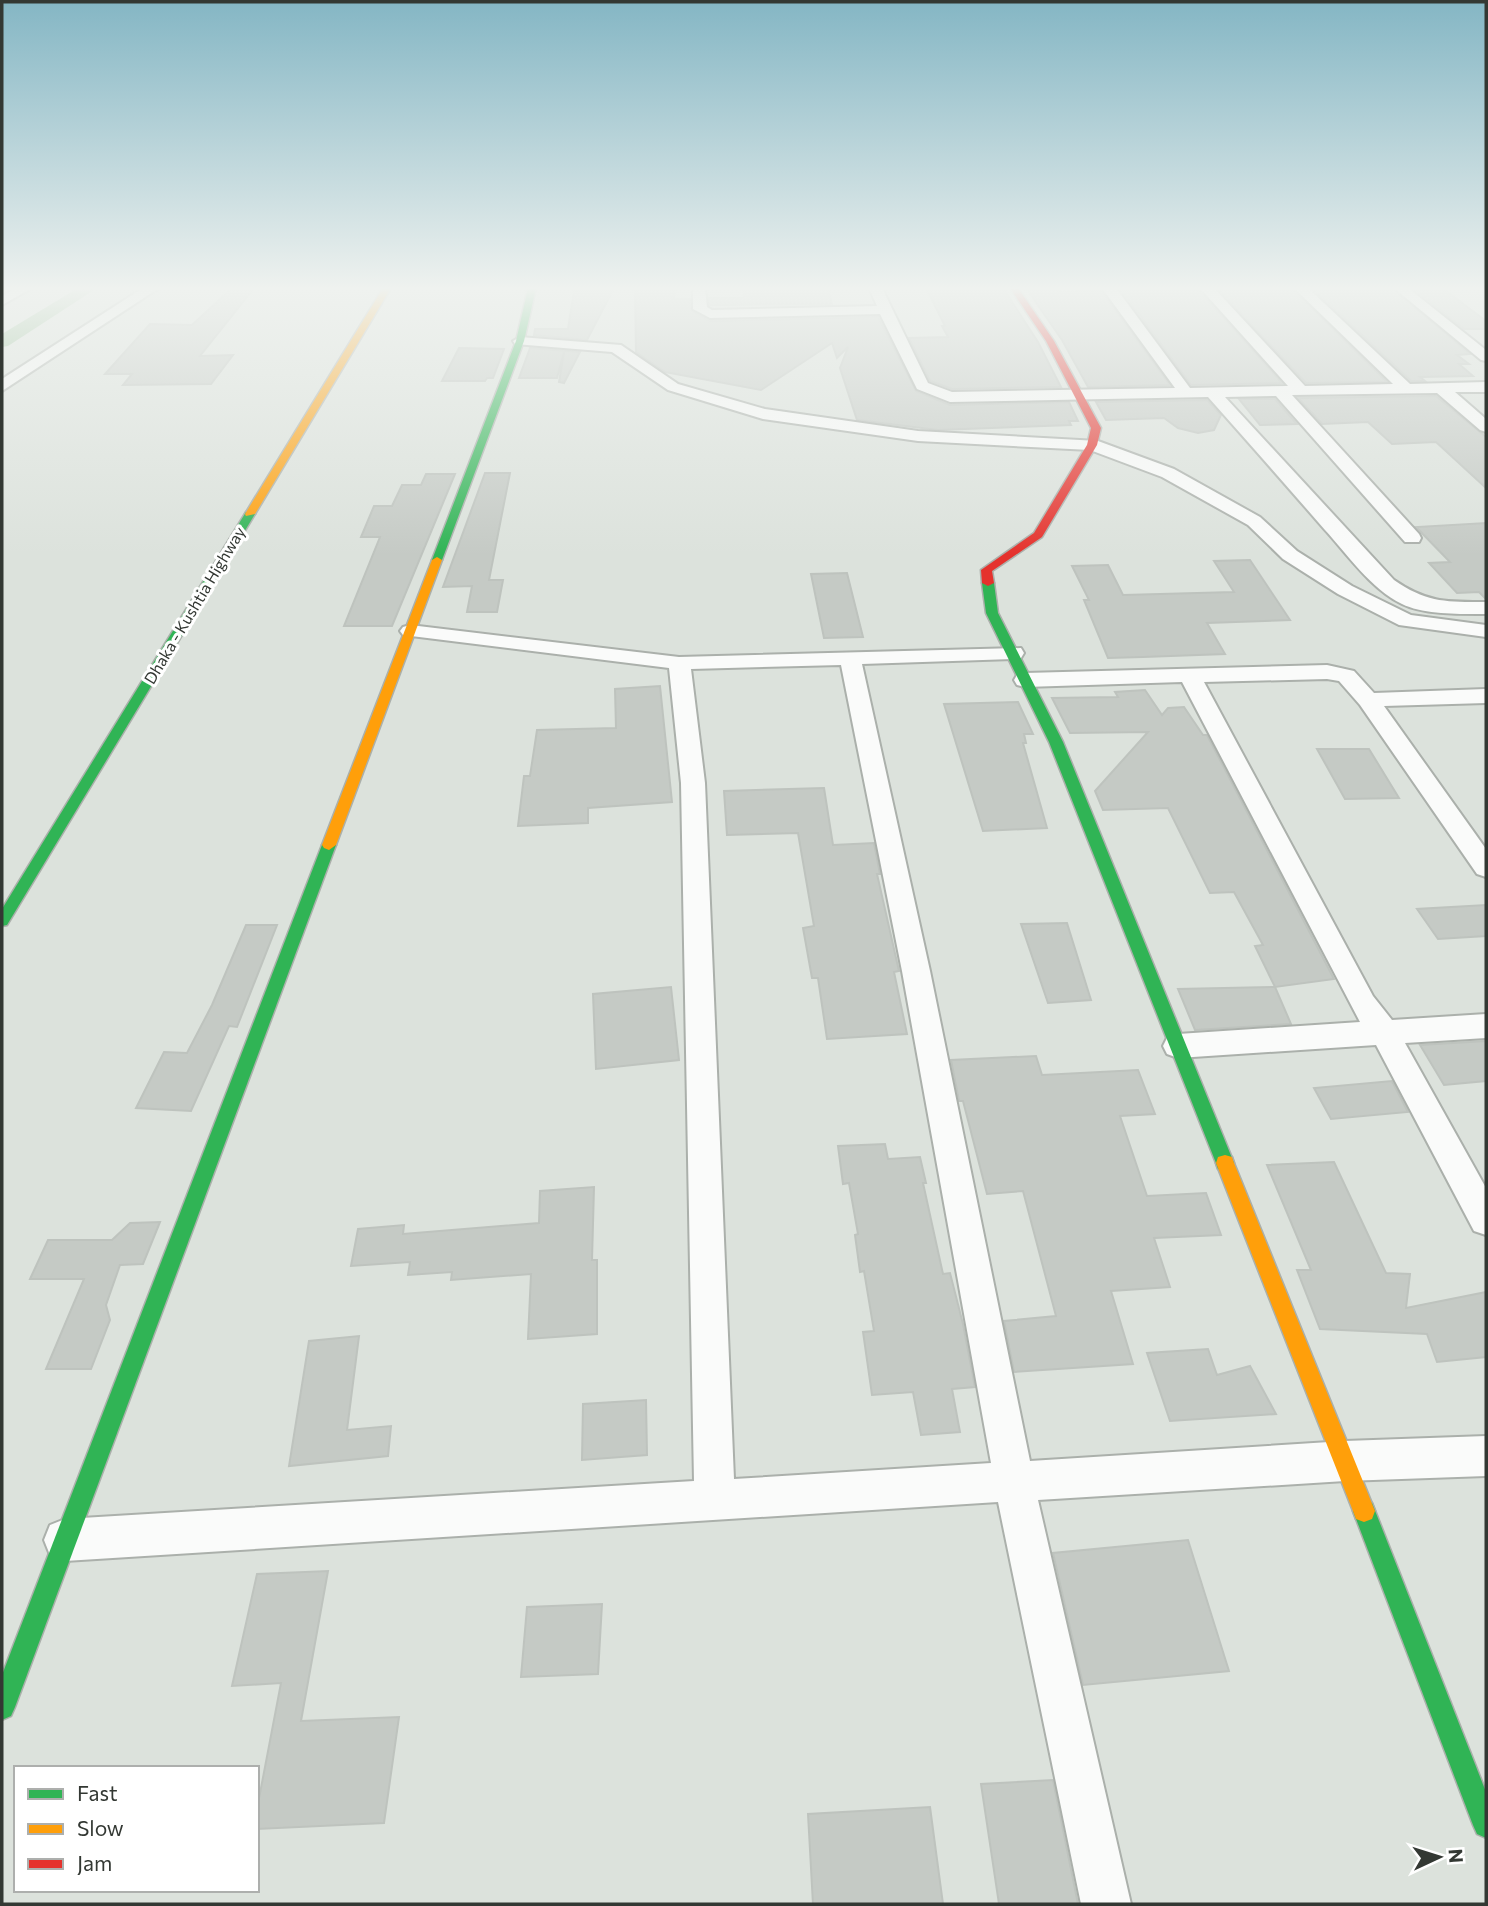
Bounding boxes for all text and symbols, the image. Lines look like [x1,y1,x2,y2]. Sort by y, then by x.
street label: Dhaka - Kushtia Highway [139,523,249,687]
legend [14,1766,259,1892]
text: Fast [77,1780,118,1805]
text: Slow [77,1815,124,1840]
north arrow [1404,1822,1474,1892]
text: N [1444,1848,1468,1864]
text: Jam [77,1850,112,1875]

